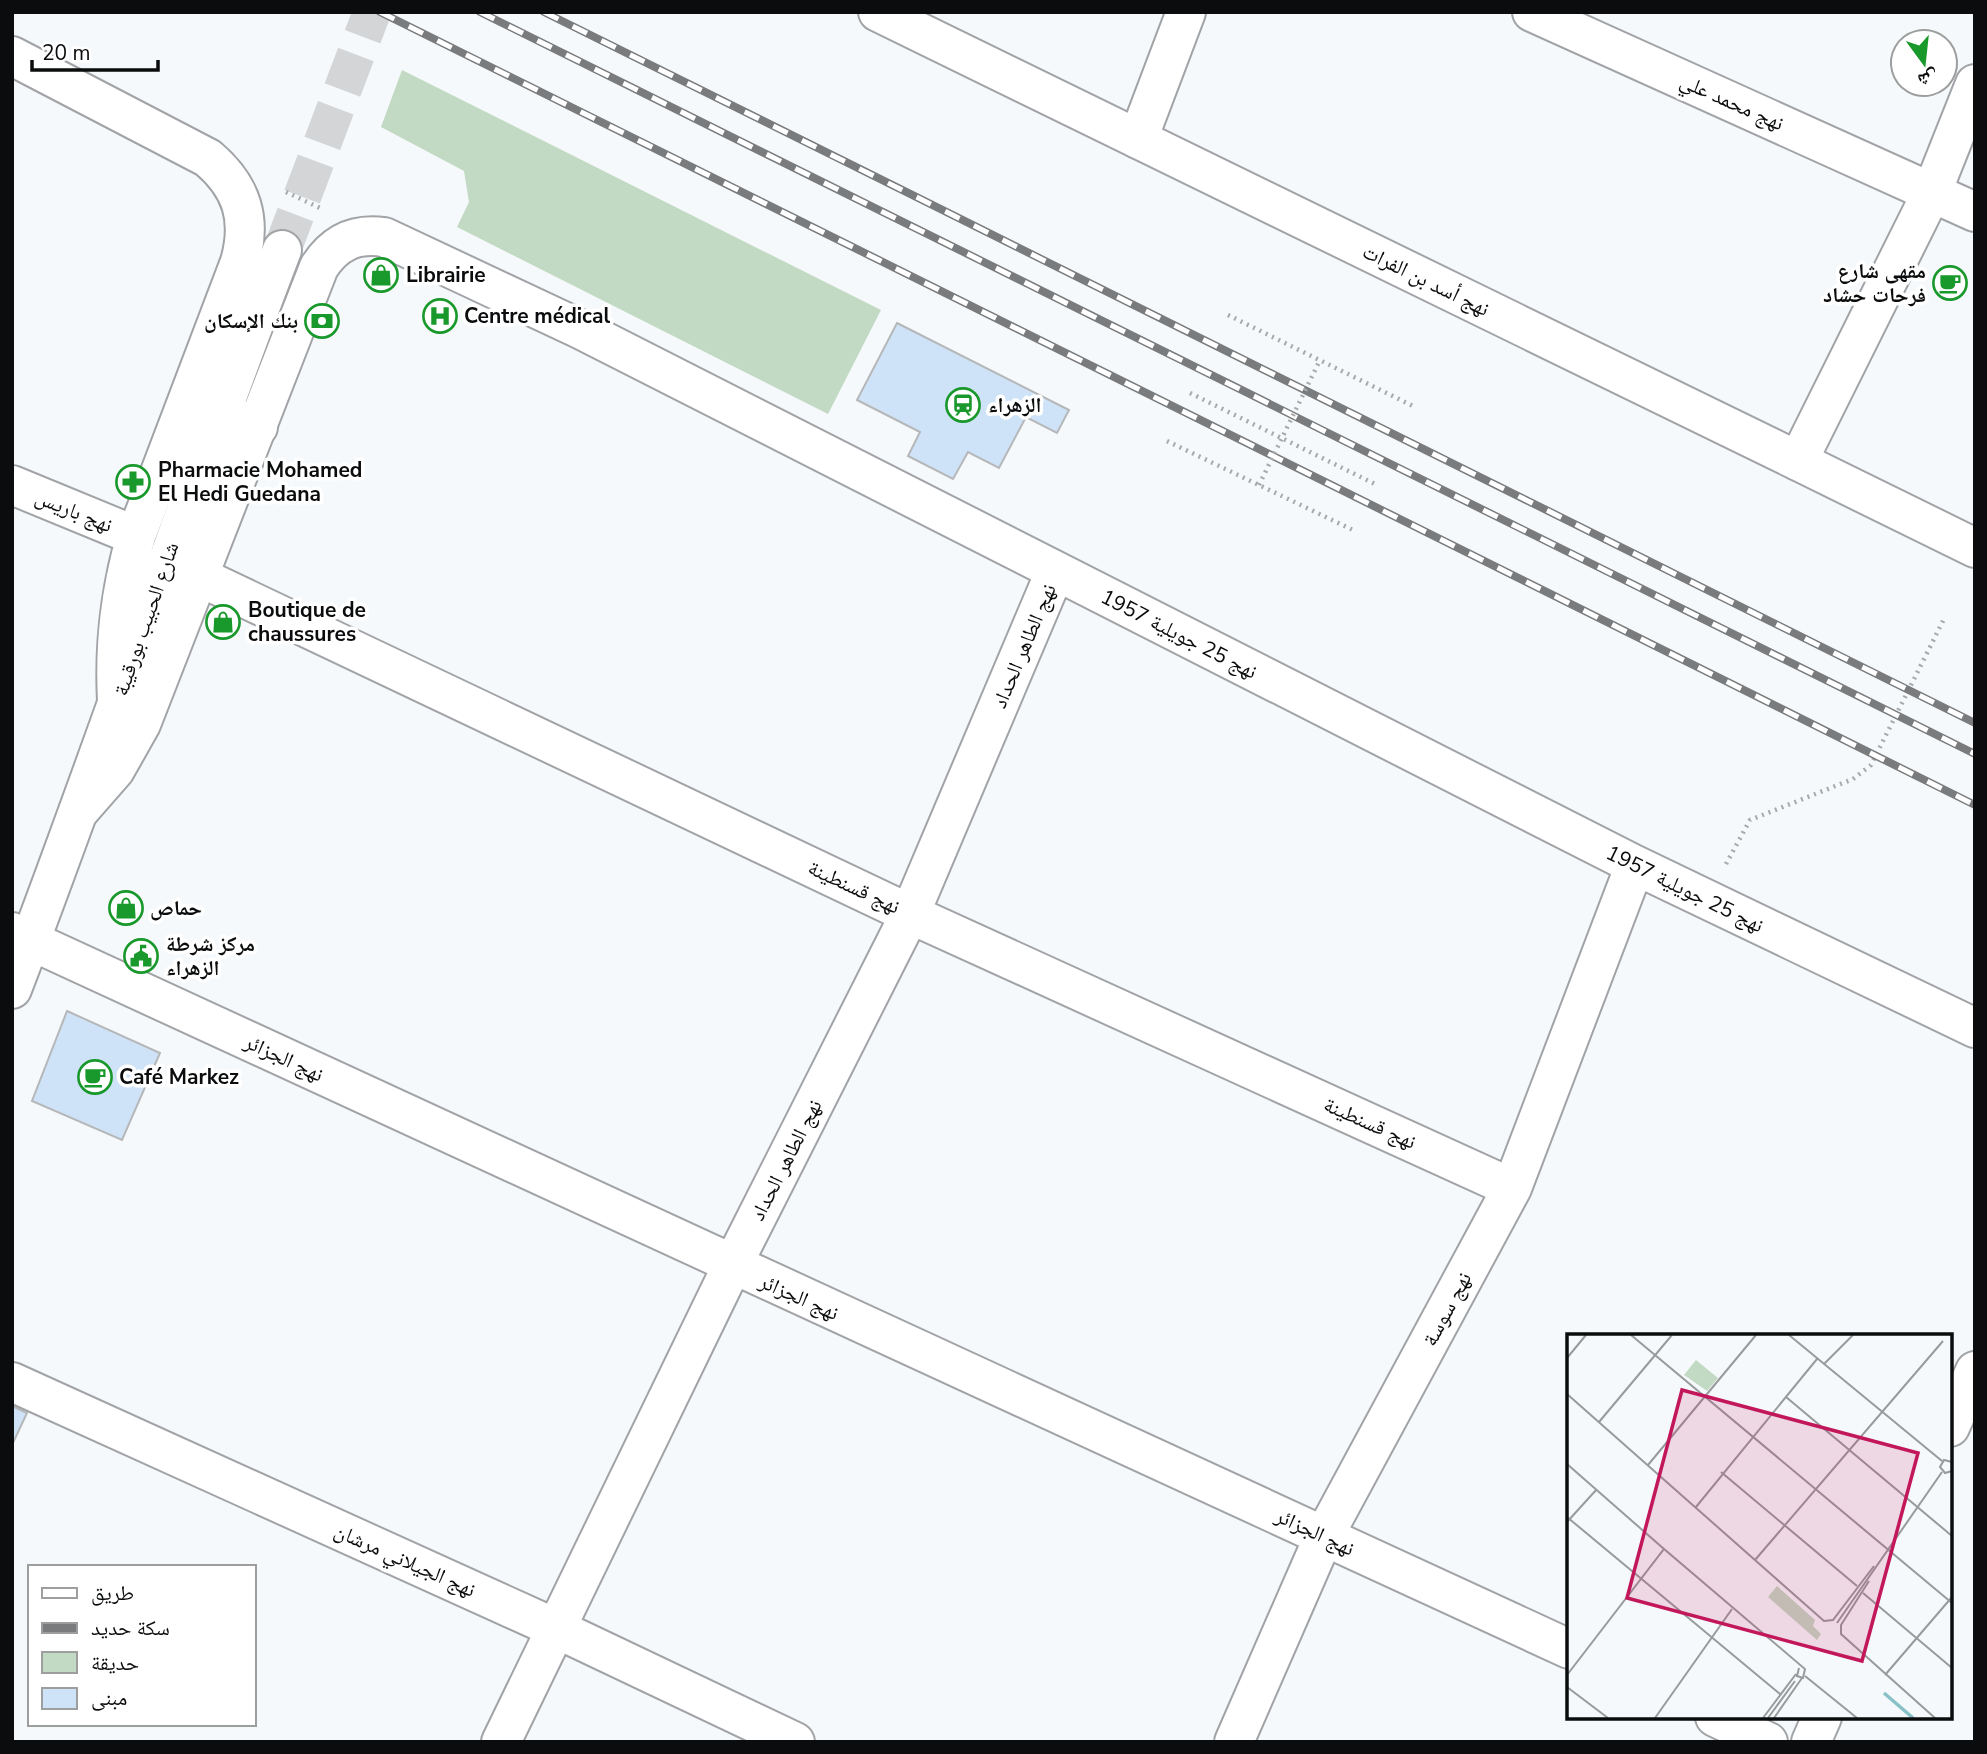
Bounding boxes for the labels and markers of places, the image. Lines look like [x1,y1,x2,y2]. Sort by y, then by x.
shop icon: Librairie [362,256,400,294]
place label: مقهى شارع فرحات حشاد [1823,257,1926,309]
place label: Librairie [406,261,486,289]
cafe icon: مقهى شارع فرحات حشاد [1931,264,1969,302]
hospital icon: Centre médical [421,297,459,335]
bank icon: بنك الإسكان [303,302,341,340]
place label: Centre médical [464,302,610,330]
place label: بنك الإسكان [204,307,298,335]
station icon: الزهراء [944,386,982,424]
place label: الزهراء [988,391,1041,419]
place label: Pharmacie Mohamed El Hedi Guedana [158,456,362,508]
pharmacy icon: Pharmacie Mohamed El Hedi Guedana [114,463,152,501]
place label: Boutique de chaussures [248,596,366,648]
shop icon: Boutique de chaussures [204,603,242,641]
shop icon: حماص [107,889,145,927]
place label: حماص [150,894,202,922]
place label: مركز شرطة الزهراء [166,930,255,982]
public building icon: مركز شرطة الزهراء [122,937,160,975]
cafe icon: Café Markez [76,1058,114,1096]
place label: Café Markez [119,1063,239,1091]

